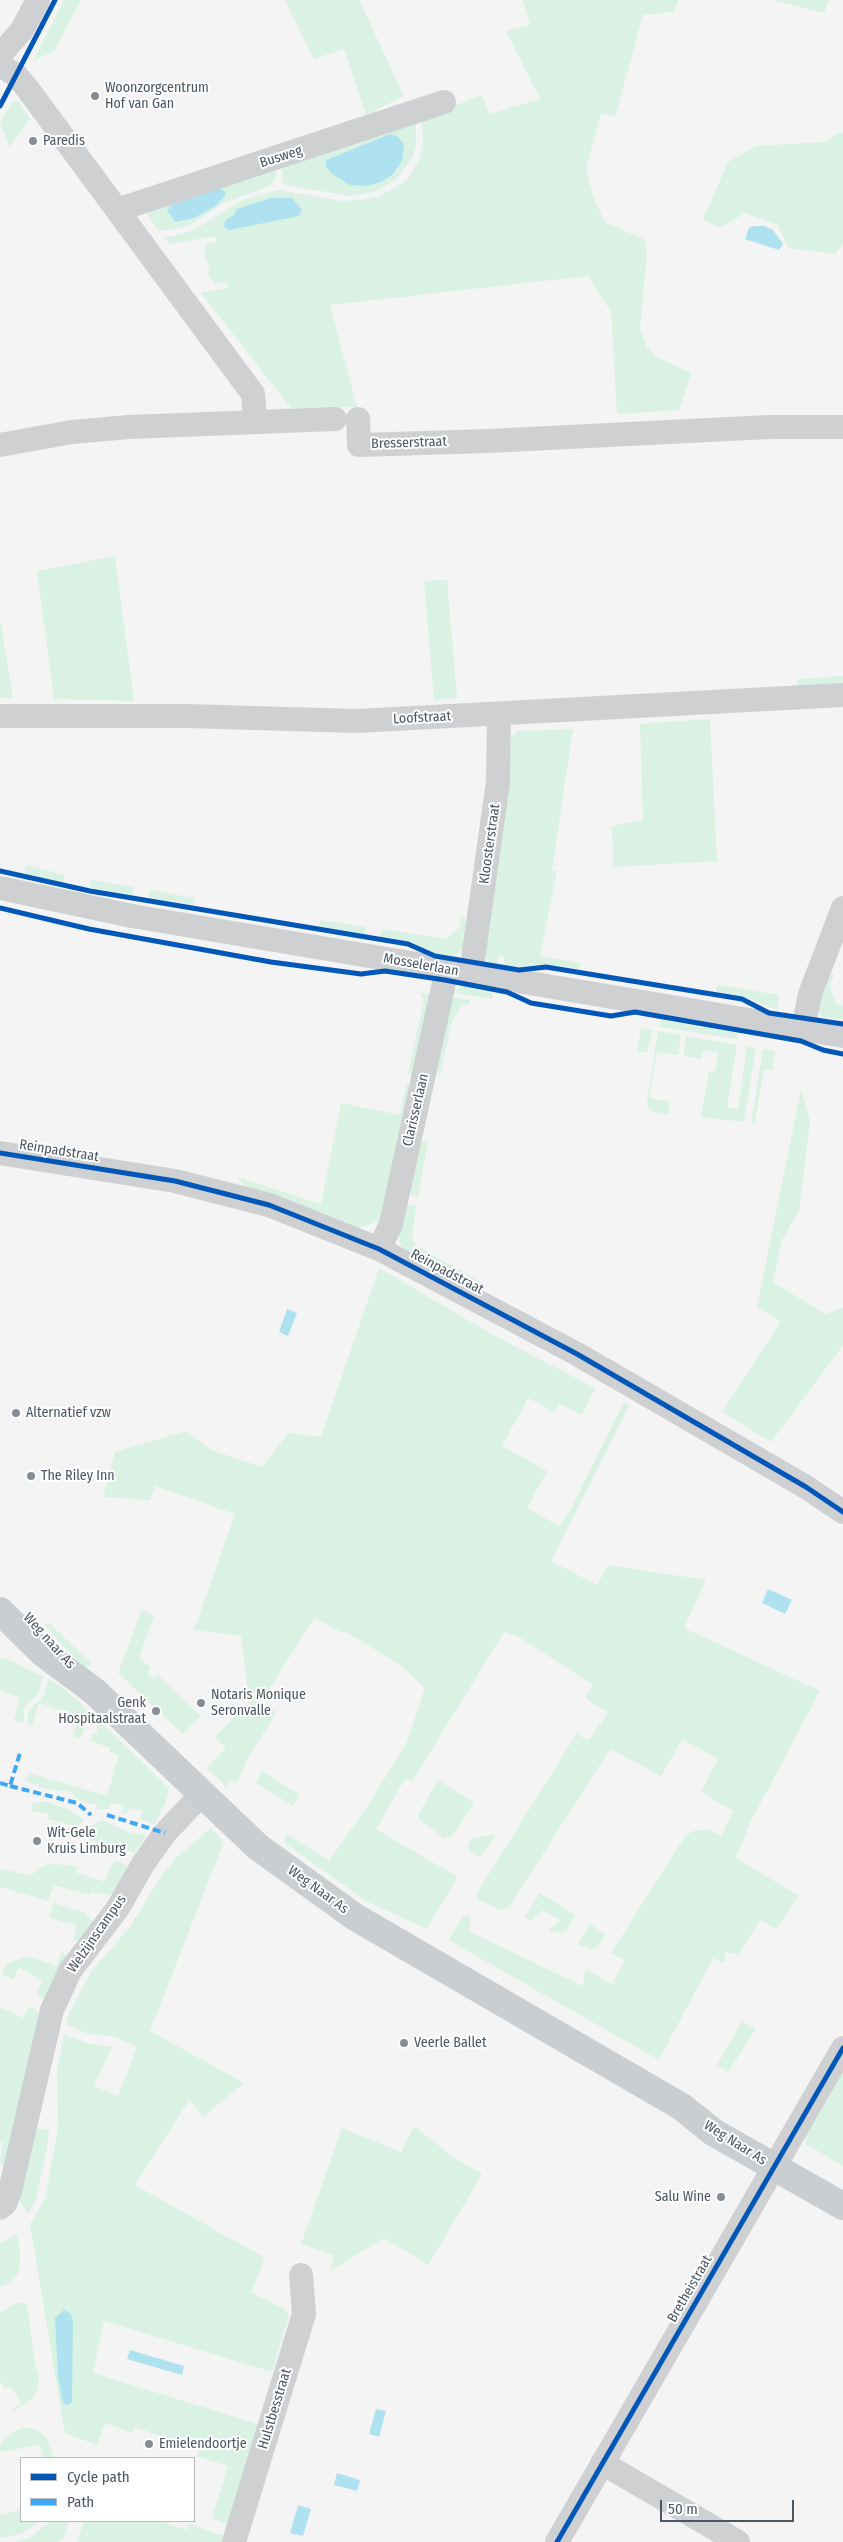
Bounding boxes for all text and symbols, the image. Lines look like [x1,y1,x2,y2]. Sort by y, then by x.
place label: Woonzorgcentrum Hof van Gan [105,80,209,112]
marker: Woonzorgcentrum Hof van Gan [89,90,101,102]
place label: Paredis [43,133,85,149]
marker: Paredis [27,135,39,147]
street label: Busweg [258,142,304,172]
street label: Bresserstraat [371,433,447,453]
street label: Loofstraat [393,708,451,728]
street label: Kloosterstraat [476,803,504,885]
street label: Mosselerlaan [382,950,460,980]
street label: Clarisserlaan [399,1072,433,1148]
street label: Reinpadstraat [18,1136,100,1166]
street label: Reinpadstraat [408,1246,486,1298]
place label: Alternatief vzw [26,1405,111,1421]
marker: Alternatief vzw [10,1407,22,1419]
place label: The Riley Inn [41,1468,115,1484]
marker: The Riley Inn [25,1470,37,1482]
street label: Weg naar As [19,1609,79,1673]
place label: Notaris Monique Seronvalle [211,1687,306,1720]
place label: Genk Hospitaalstraat [58,1695,146,1728]
marker: Notaris Monique Seronvalle [195,1697,207,1709]
marker: Genk Hospitaalstraat [150,1705,162,1717]
place label: Wit-Gele Kruis Limburg [47,1825,126,1858]
marker: Wit-Gele Kruis Limburg [31,1835,43,1847]
street label: Weg Naar As [284,1862,352,1918]
street label: Welzijnscampus [64,1892,130,1976]
place label: Veerle Ballet [414,2035,487,2051]
marker: Veerle Ballet [398,2037,410,2049]
street label: Weg Naar As [701,2117,769,2169]
place label: Salu Wine [655,2189,711,2205]
marker: Salu Wine [715,2191,727,2203]
street label: Bretheistraat [664,2252,716,2326]
street label: Hulstbesstraat [255,2367,295,2451]
place label: Emielendoortje [159,2436,247,2452]
marker: Emielendoortje [143,2438,155,2450]
legend [20,2457,195,2522]
text: Cycle path [67,2468,130,2486]
scale bar [663,2490,797,2522]
text: Path [67,2493,94,2511]
text: 50 m [668,2500,698,2518]

